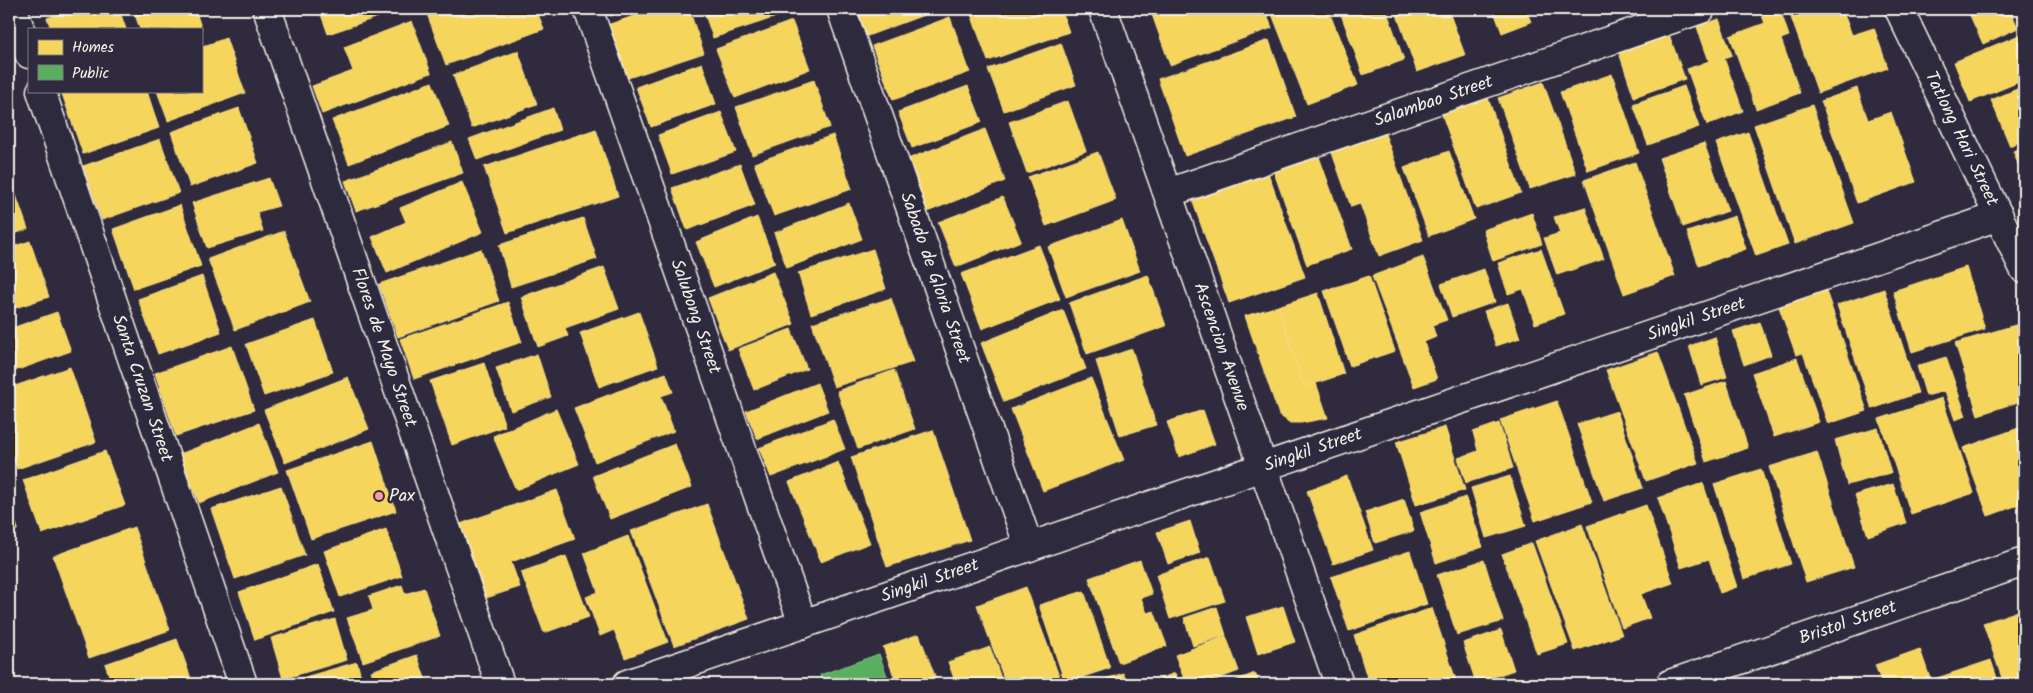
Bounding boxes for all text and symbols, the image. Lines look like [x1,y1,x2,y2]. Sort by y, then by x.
legend [28,28,202,92]
text: Homes [72,36,115,60]
text: Public [72,62,109,86]
street label: Tatlong Hari Street [1917,66,2007,212]
street label: Salambao Street [1370,67,1498,135]
street label: Sabado de Gloria Street [892,188,979,369]
street label: Salubong Street [662,255,729,379]
street label: Flores de Mayo Street [343,264,425,432]
street label: Ascencion Avenue [1185,279,1257,415]
street label: Singkil Street [1643,289,1750,349]
street label: Santa Cruzan Street [104,310,181,467]
street label: Singkil Street [1260,419,1367,480]
place label: Pax [389,482,415,511]
marker: Pax [373,490,385,502]
street label: Singkil Street [877,550,984,611]
street label: Bristol Street [1795,592,1902,653]

